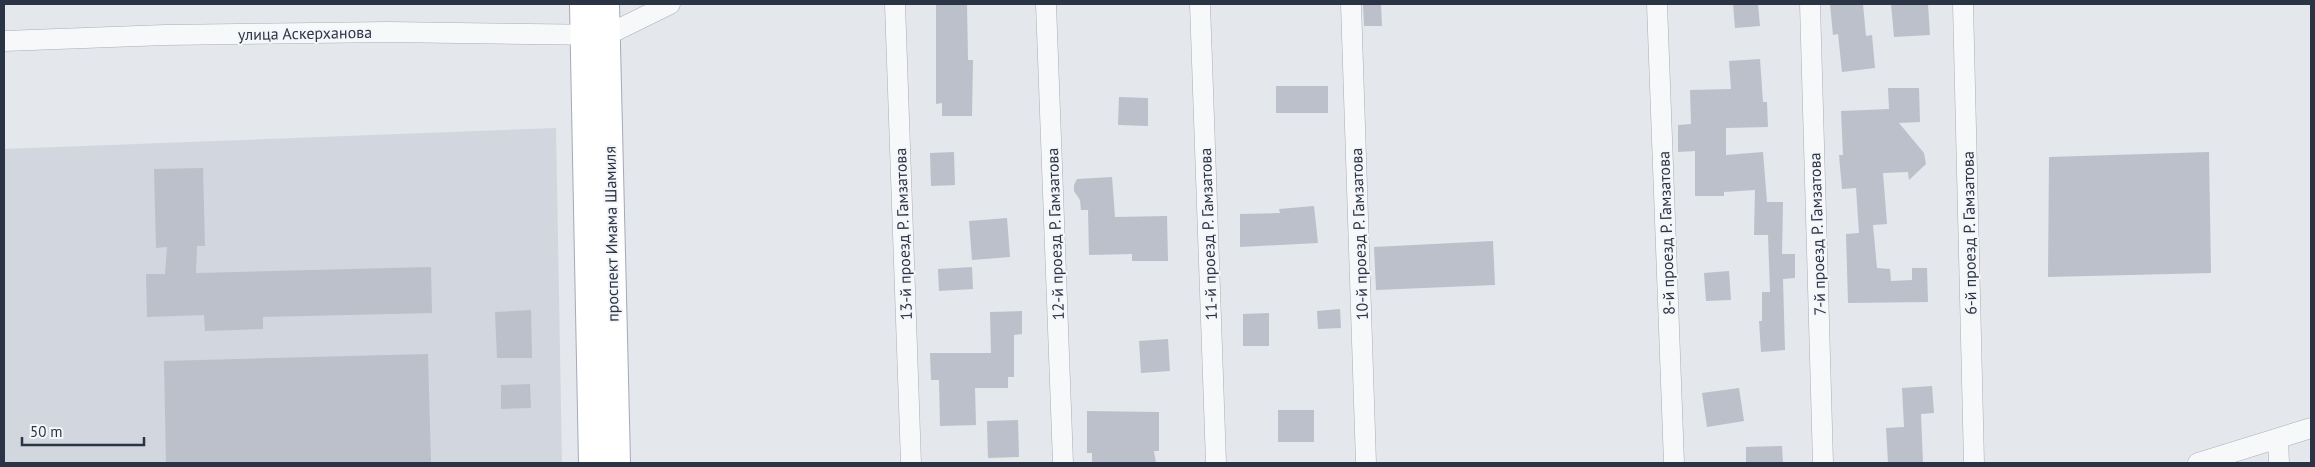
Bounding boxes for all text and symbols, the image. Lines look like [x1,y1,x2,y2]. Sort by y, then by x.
street label: улица Аскерханова [238,22,372,44]
street label: проспект Имама Шамиля [599,146,623,322]
street label: 13-й проезд Р. Гамзатова [890,147,916,321]
street label: 12-й проезд Р. Гамзатова [1042,147,1068,321]
street label: 11-й проезд Р. Гамзатова [1195,147,1221,321]
street label: 10-й проезд Р. Гамзатова [1346,147,1372,321]
street label: 8-й проезд Р. Гамзатова [1653,151,1679,315]
street label: 6-й проезд Р. Гамзатова [1958,151,1980,315]
street label: 7-й проезд Р. Гамзатова [1804,152,1830,316]
scale bar [22,414,145,446]
text: 50 m [30,422,63,441]

